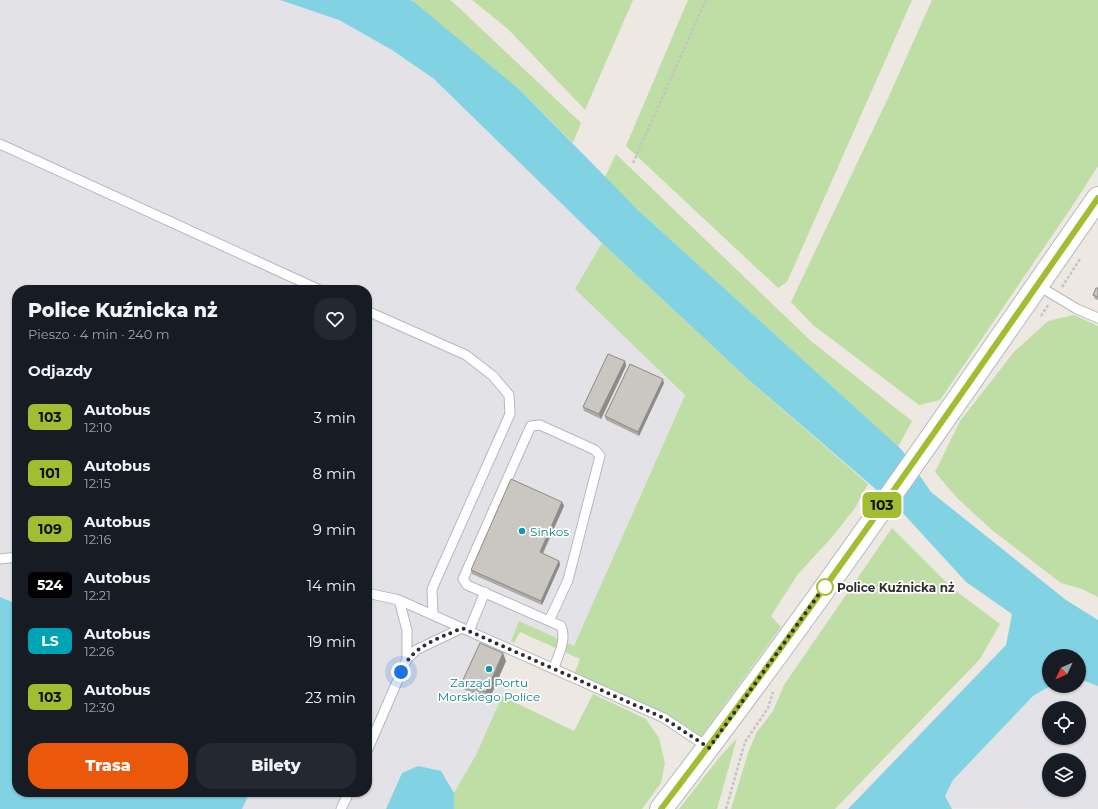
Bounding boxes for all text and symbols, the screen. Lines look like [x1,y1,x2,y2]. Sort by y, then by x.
button: heart [314,298,356,340]
text: Police Kuźnicka nż [28,299,218,322]
text: Pieszo · 4 min · 240 m [28,326,169,342]
text: Odjazdy [28,361,92,380]
text: Autobus [84,400,150,419]
text: 103 [38,408,62,426]
text: 3 min [314,408,356,427]
text: 12:10 [84,419,112,435]
text: Autobus [84,456,150,475]
text: 101 [40,464,60,482]
text: 8 min [312,464,356,483]
text: 12:15 [84,475,111,491]
line badge: 103 [859,492,905,518]
text: 103 [870,496,894,514]
text: Autobus [84,512,150,531]
text: 109 [38,520,62,538]
text: 9 min [313,520,356,539]
place label: Sinkos [530,524,569,539]
marker: Sinkos [517,526,527,536]
text: 12:16 [84,531,111,547]
text: Autobus [84,568,150,587]
text: 524 [37,576,63,594]
text: 14 min [307,576,356,595]
marker: Police Kuźnicka nż [816,578,834,596]
place label: Police Kuźnicka nż [837,580,955,595]
text: 12:21 [84,587,111,603]
text: Autobus [84,624,150,643]
text: LS [41,632,59,650]
text: 19 min [307,632,356,651]
text: 12:26 [84,643,114,659]
north arrow [1042,649,1086,693]
map controls [1042,649,1086,797]
your location [391,662,411,682]
marker: Zarząd Portu Morskiego Police [484,664,494,674]
place label: Zarząd Portu Morskiego Police [438,675,540,704]
text: Autobus [84,680,150,699]
text: 103 [38,688,62,706]
text: 23 min [305,688,356,707]
text: 12:30 [84,699,115,715]
button: locate [1042,701,1086,745]
button: Trasa [28,743,188,789]
button: Bilety [196,743,356,789]
button: layers [1042,753,1086,797]

